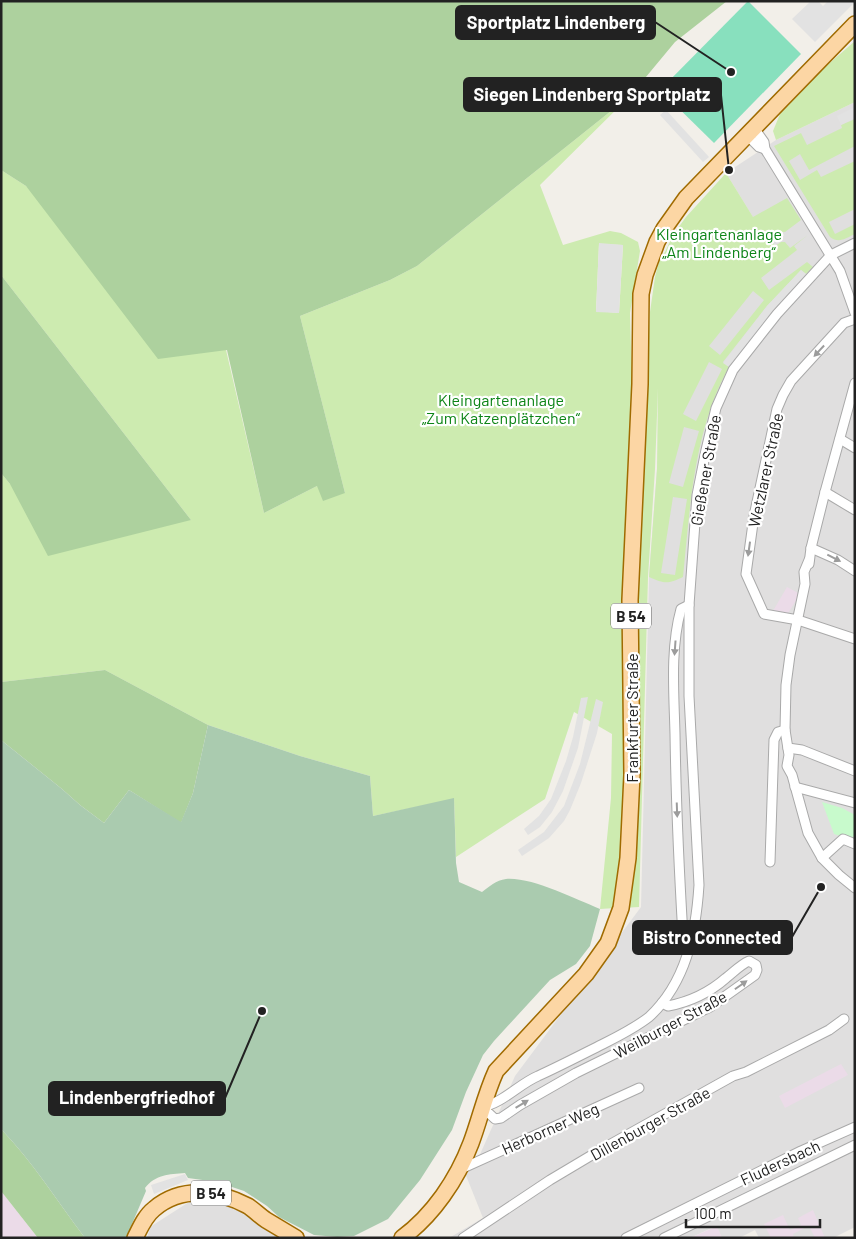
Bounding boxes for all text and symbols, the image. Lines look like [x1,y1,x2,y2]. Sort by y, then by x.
callout: Sportplatz Lindenberg [456,6,655,39]
text: Sportplatz Lindenberg [467,11,645,33]
callout: Siegen Lindenberg Sportplatz [464,78,721,111]
text: Siegen Lindenberg Sportplatz [474,83,710,105]
park label: Kleingartenanlage „Am Lindenberg“ [656,224,782,261]
one-way arrow [813,344,825,356]
park label: Kleingartenanlage „Zum Katzenplätzchen“ [422,390,581,427]
street label: Wetzlarer Straße [744,411,786,529]
street label: Gießener Straße [686,413,724,527]
one-way arrow [745,541,753,557]
one-way arrow [827,554,841,562]
road number: B 54 [611,604,651,628]
one-way arrow [671,640,679,656]
street label: Frankfurter Straße [622,653,641,783]
one-way arrow [673,803,681,819]
callout: Bistro Connected [633,921,792,954]
text: Bistro Connected [643,926,781,948]
one-way arrow [734,980,748,990]
street label: Weilburger Straße [610,986,730,1062]
callout: Lindenbergfriedhof [49,1082,225,1115]
street label: Dillenburger Straße [587,1082,713,1164]
text: Lindenbergfriedhof [59,1086,215,1108]
street label: Herborner Weg [498,1098,602,1158]
one-way arrow [515,1099,528,1109]
street label: Fludersbach [737,1135,823,1189]
road number: B 54 [191,1180,231,1206]
scale bar [686,1196,820,1228]
text: 100 m [694,1204,732,1222]

